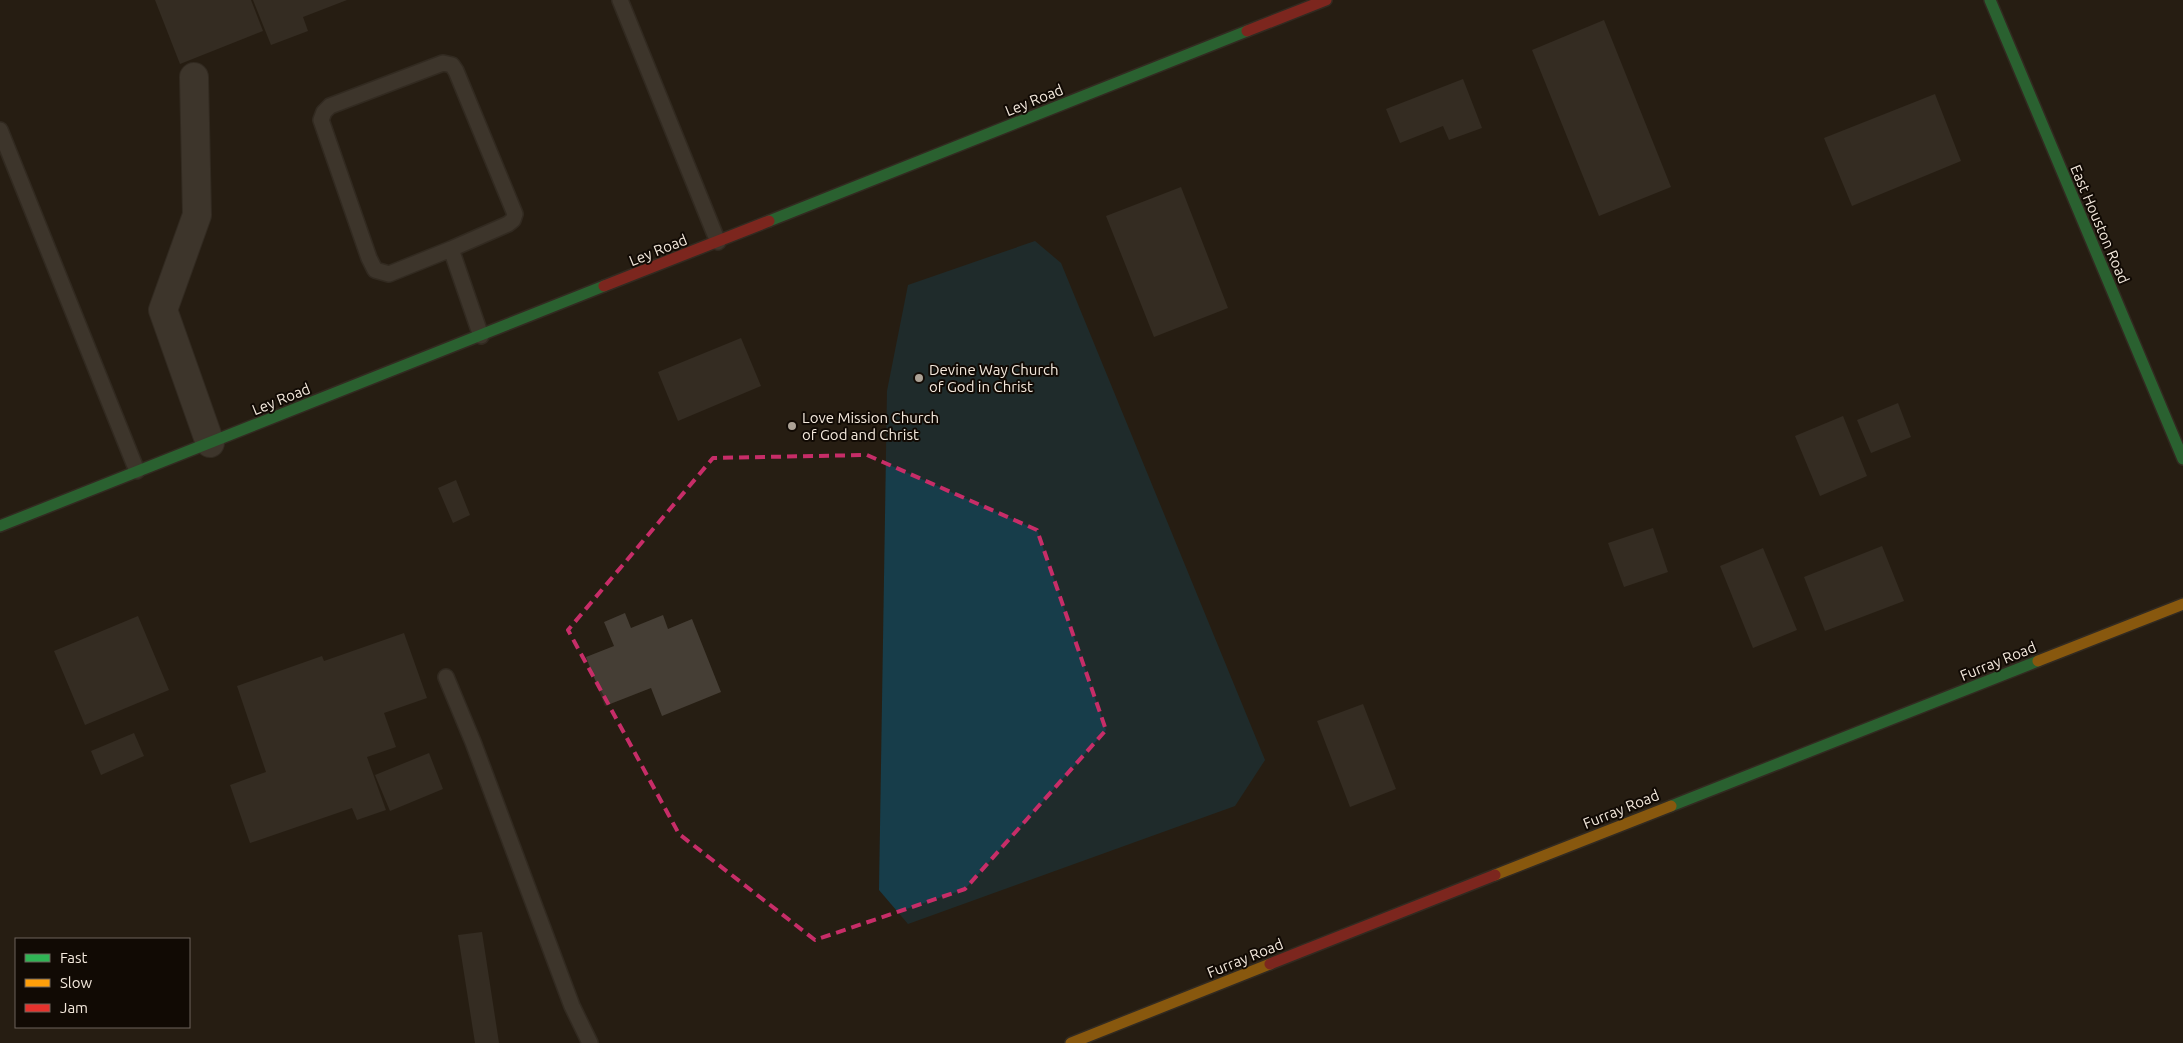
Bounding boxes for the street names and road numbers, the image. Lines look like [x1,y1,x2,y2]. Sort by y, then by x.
street label: Ley Road [1002,81,1066,119]
street label: East Houston Road [2067,162,2133,286]
street label: Ley Road [626,231,690,269]
street label: Ley Road [249,380,313,418]
street label: Furray Road [1957,638,2039,684]
street label: Furray Road [1580,786,1662,832]
street label: Furray Road [1204,935,1286,981]

